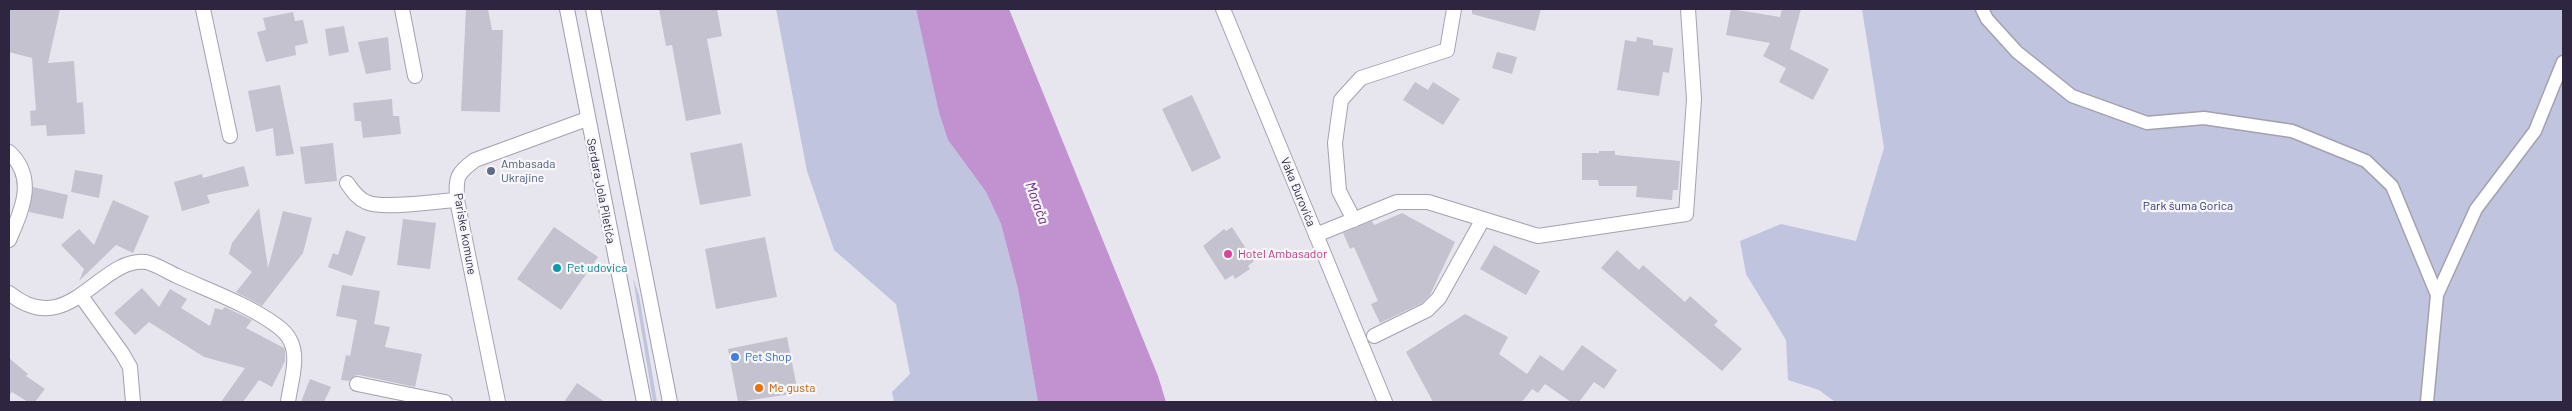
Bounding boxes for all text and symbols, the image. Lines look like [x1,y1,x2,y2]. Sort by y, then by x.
street label: Serdara Jola Piletića [584,137,618,245]
street label: Vaka Đurovića [1278,155,1318,229]
place label: Ambasada Ukrajine [501,157,555,185]
marker: Ambasada Ukrajine [485,165,497,177]
water label: Morača [1022,180,1052,226]
street label: Pariske komune [451,192,479,276]
park label: Park šuma Gorica [2143,199,2233,213]
place label: Hotel Ambasador [1238,247,1327,261]
marker: Hotel Ambasador [1222,248,1234,260]
place label: Pet udovica [567,261,627,275]
marker: Pet udovica [551,262,563,274]
place label: Pet Shop [745,350,792,364]
marker: Pet Shop [729,351,741,363]
place label: Me gusta [769,381,815,395]
marker: Me gusta [753,382,765,394]

